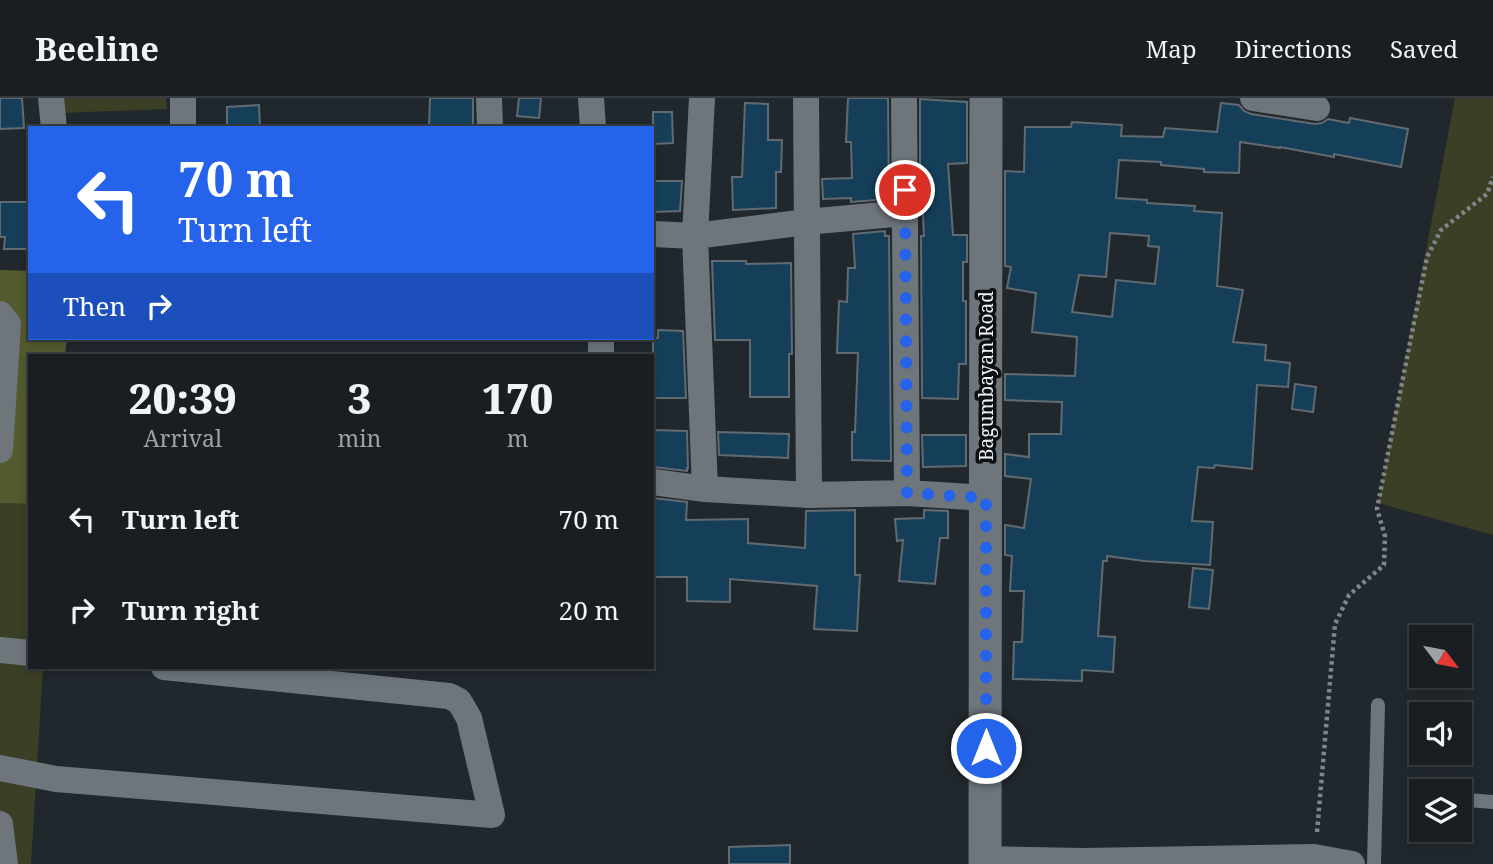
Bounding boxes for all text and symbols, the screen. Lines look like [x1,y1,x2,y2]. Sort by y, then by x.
text: Beeline [35,26,159,71]
text: Map [1146,32,1197,65]
text: Directions [1235,32,1352,65]
text: Saved [1390,32,1458,65]
text: 70 m [178,145,294,211]
icon: left [63,154,154,245]
pin [875,160,935,220]
icon: arrive [886,171,924,209]
text: Turn left [178,208,312,251]
icon: right [140,287,178,325]
text: Then [63,288,126,324]
street label: Bagumbayan Road [973,291,999,461]
text: 20:39 [129,369,237,426]
text: 3 [348,369,371,426]
text: 170 [482,369,553,426]
text: Arrival [143,422,222,454]
text: min [337,422,381,454]
text: m [507,422,529,454]
icon: left [63,500,101,538]
text: Turn left [122,501,239,537]
text: 70 m [559,501,619,537]
icon: right [63,591,101,629]
text: Turn right [122,592,259,628]
text: 20 m [559,592,619,628]
north arrow [1409,625,1472,688]
map controls [1409,625,1472,842]
button: sound [1409,702,1472,765]
position arrow [949,711,1023,785]
button: layers [1409,779,1472,842]

